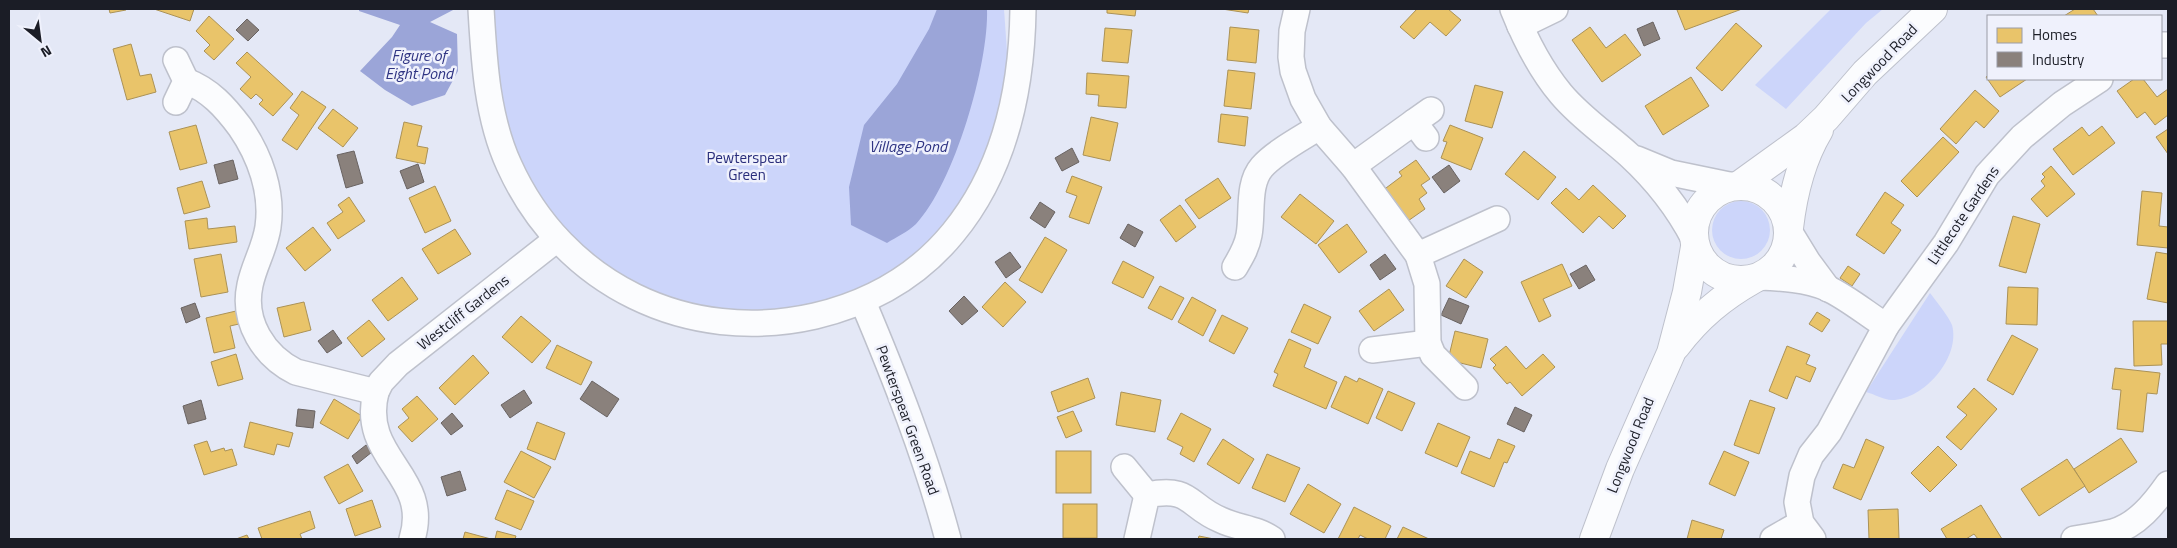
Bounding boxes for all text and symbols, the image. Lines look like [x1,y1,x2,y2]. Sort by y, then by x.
north arrow [15,15,65,65]
legend [1987,15,2162,80]
street label: Longwood Road [1835,18,1923,108]
text: Homes [2032,23,2077,46]
text: N [37,40,56,63]
water label: Figure of Eight Pond [385,43,455,85]
text: Industry [2032,48,2084,71]
water label: Village Pond [869,134,949,158]
park label: Pewterspear Green [707,146,787,186]
street label: Littlecote Gardens [1921,161,2005,269]
street label: Westcliff Gardens [412,269,514,355]
street label: Pewterspear Green Road [870,342,946,498]
street label: Longwood Road [1600,394,1660,496]

